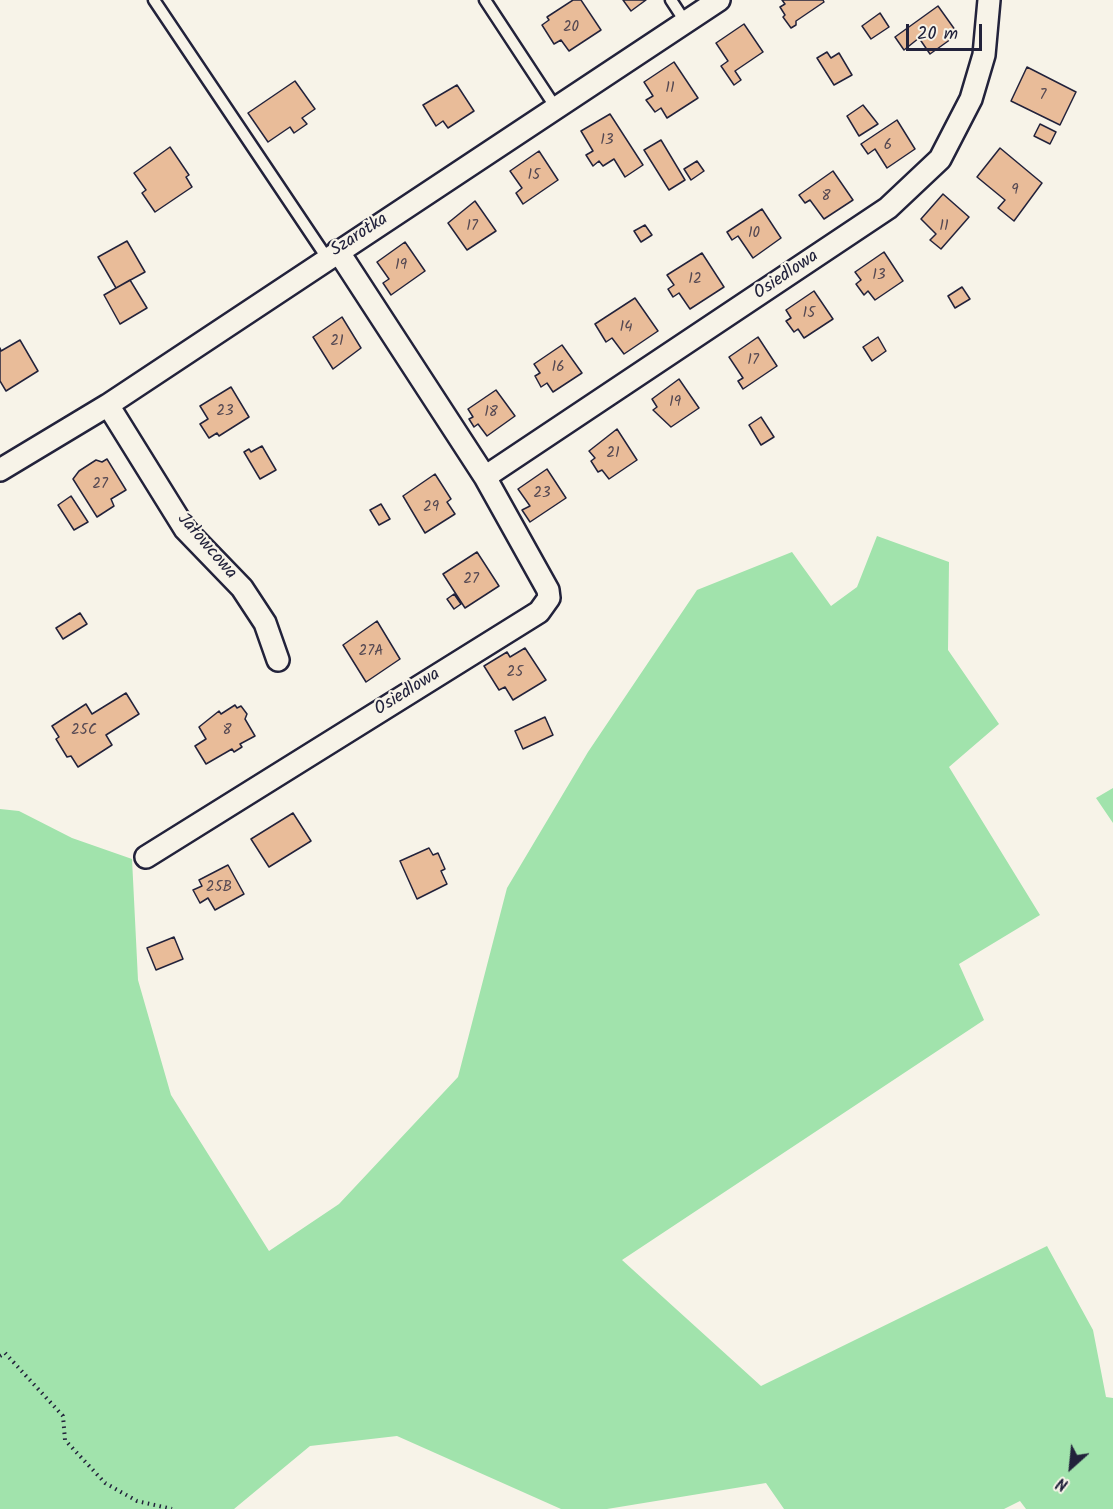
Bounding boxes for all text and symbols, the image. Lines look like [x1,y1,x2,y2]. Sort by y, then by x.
scale bar [909,12,986,50]
house number: 20 [563,19,579,37]
text: 20 m [917,20,958,49]
house number: 11 [665,80,675,98]
house number: 7 [1040,87,1046,105]
house number: 13 [600,132,614,150]
house number: 6 [884,137,892,155]
house number: 15 [528,167,540,185]
house number: 9 [1011,182,1019,200]
house number: 8 [821,188,831,206]
street label: Szarotka [327,210,393,262]
house number: 17 [466,218,478,236]
house number: 11 [939,218,949,236]
house number: 10 [748,225,760,243]
street label: Osiedlowa [751,247,823,305]
house number: 19 [395,257,407,275]
house number: 13 [872,267,886,285]
house number: 12 [688,271,702,289]
house number: 15 [803,305,815,323]
house number: 14 [620,319,632,337]
house number: 21 [330,333,344,351]
house number: 17 [747,352,759,370]
house number: 16 [551,359,565,377]
house number: 19 [669,394,681,412]
house number: 23 [216,403,234,421]
house number: 18 [484,404,498,422]
house number: 21 [606,445,620,463]
house number: 27 [92,476,108,494]
house number: 23 [533,485,551,503]
house number: 29 [423,499,439,517]
street label: Jałowcowa [171,510,241,584]
house number: 27 [463,571,479,589]
house number: 27A [359,643,383,661]
street label: Osiedlowa [371,664,445,722]
house number: 25 [507,664,523,682]
house number: 25C [71,722,97,740]
house number: 8 [222,722,232,740]
house number: 25B [206,879,232,897]
north arrow [1041,1437,1101,1497]
text: N [1052,1470,1073,1497]

